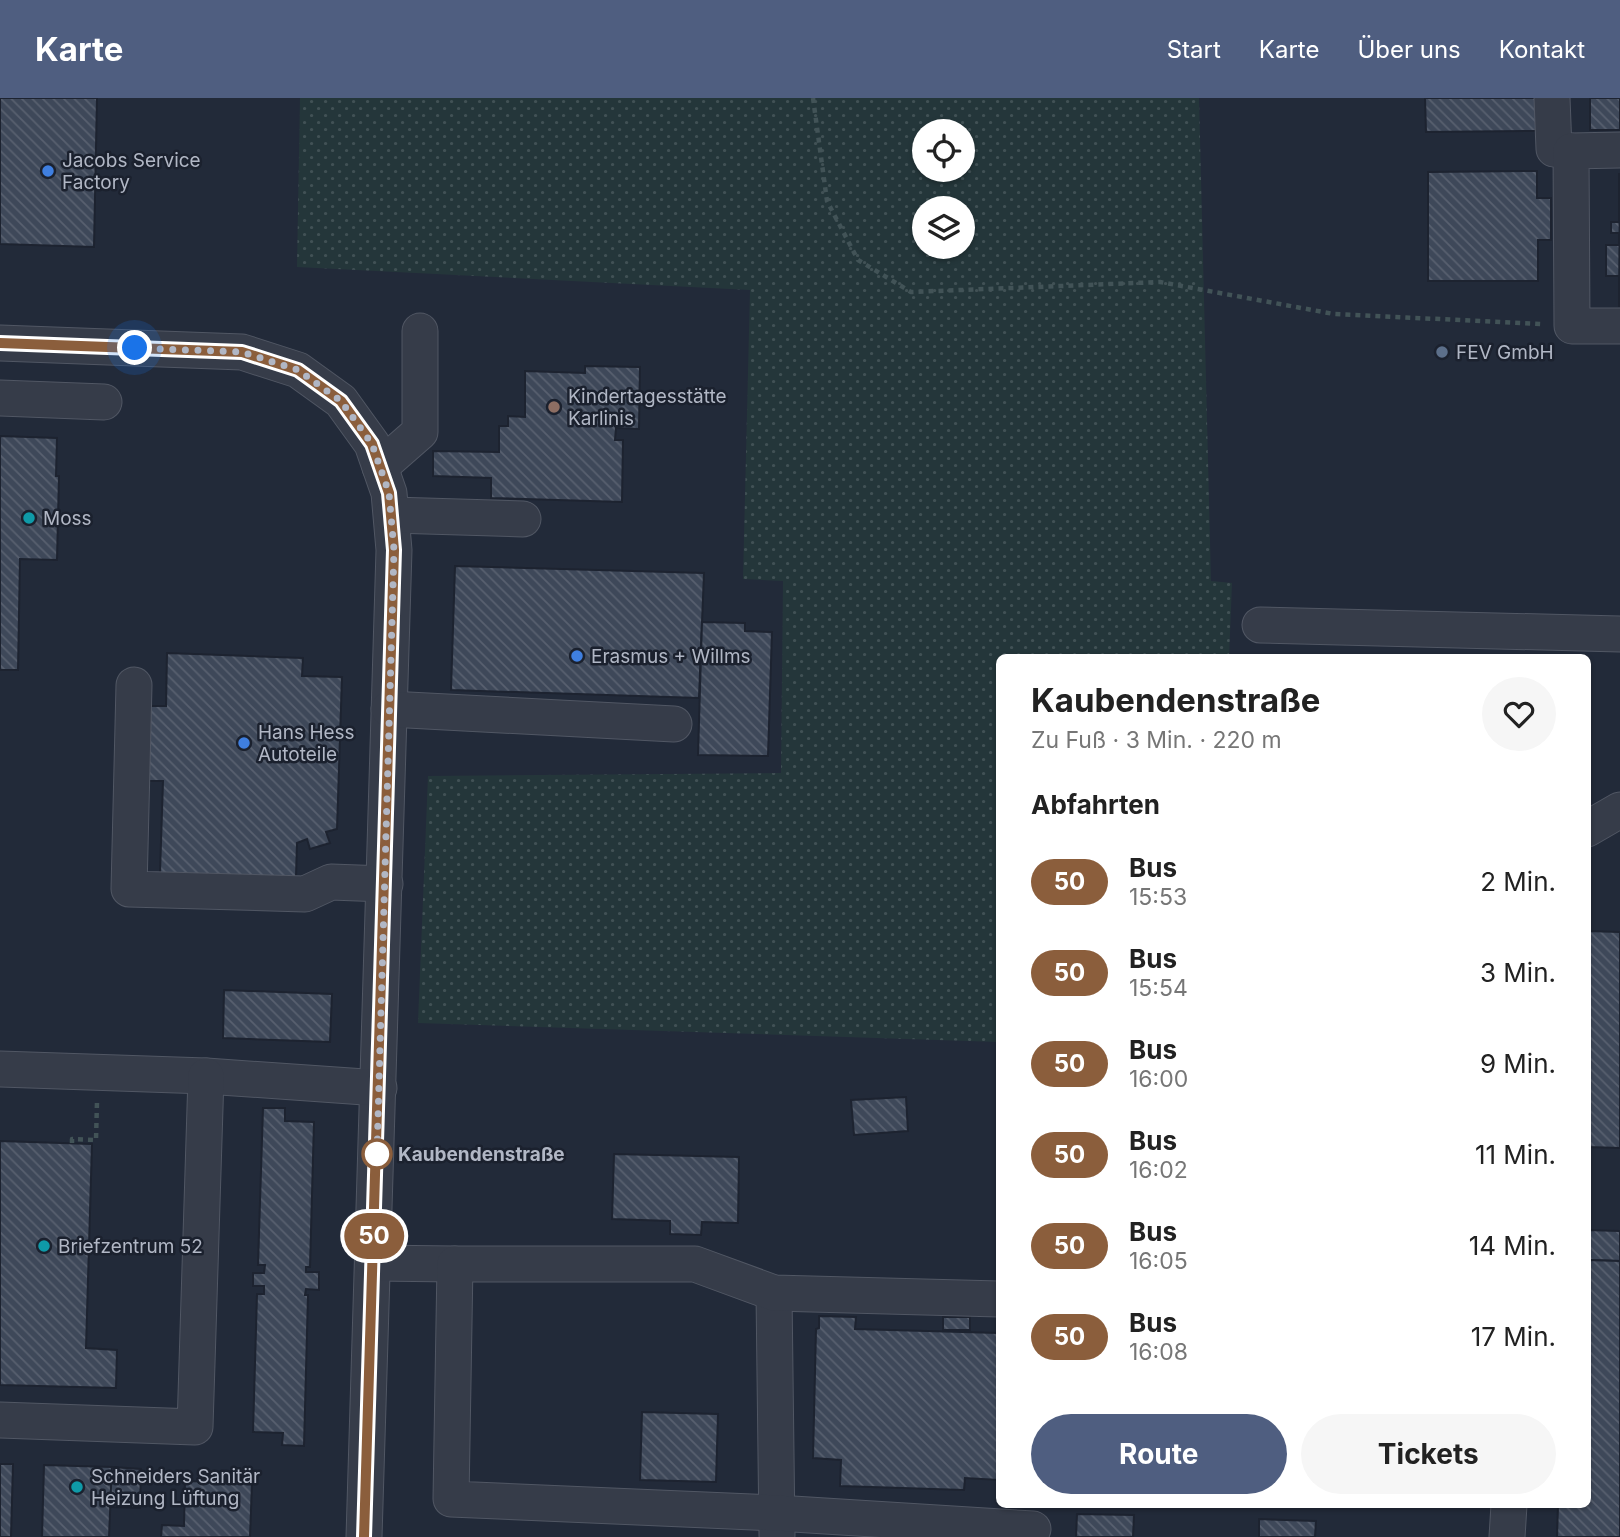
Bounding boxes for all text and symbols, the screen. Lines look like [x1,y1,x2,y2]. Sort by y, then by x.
text: Karte [35,29,123,69]
text: Start [1167,35,1221,64]
text: Karte [1259,35,1319,64]
text: Über uns [1357,35,1461,64]
text: Kontakt [1499,35,1585,64]
map controls [912,119,975,259]
button: locate [912,119,975,182]
place label: Jacobs Service Factory [62,149,201,194]
marker: Jacobs Service Factory [40,163,56,179]
button: layers [912,196,975,259]
your location [117,330,152,365]
place label: FEV GmbH [1456,341,1554,364]
marker: FEV GmbH [1434,344,1450,360]
place label: Kindertagesstätte Karlinis [568,385,727,430]
marker: Kindertagesstätte Karlinis [546,399,562,415]
place label: Moss [43,507,92,530]
marker: Moss [21,510,37,526]
place label: Erasmus + Willms [591,645,751,668]
marker: Erasmus + Willms [569,648,585,664]
button: heart [1482,677,1556,751]
text: Kaubendenstraße [1031,680,1321,720]
place label: Hans Hess Autoteile [258,721,355,766]
text: Zu Fuß · 3 Min. · 220 m [1031,726,1282,754]
marker: Hans Hess Autoteile [236,735,252,751]
text: Abfahrten [1031,789,1160,820]
text: Bus [1129,852,1177,883]
text: 2 Min. [1480,866,1556,897]
text: 50 [1054,867,1085,896]
text: 15:53 [1129,883,1187,911]
text: Bus [1129,943,1177,974]
text: 3 Min. [1480,957,1556,988]
text: 50 [1054,958,1085,987]
text: 15:54 [1129,974,1188,1002]
text: Bus [1129,1034,1177,1065]
text: 9 Min. [1480,1048,1556,1079]
text: 50 [1054,1049,1085,1078]
text: 16:00 [1129,1065,1188,1093]
text: Bus [1129,1125,1177,1156]
marker: Kaubendenstraße [362,1139,392,1169]
text: 11 Min. [1475,1139,1556,1170]
text: 50 [1054,1140,1085,1169]
place label: Kaubendenstraße [398,1143,565,1166]
text: 16:02 [1129,1156,1188,1184]
line badge: 50 [342,1213,406,1259]
text: Bus [1129,1216,1177,1247]
text: 50 [358,1221,390,1250]
text: 14 Min. [1469,1230,1556,1261]
text: 50 [1054,1231,1085,1260]
place label: Briefzentrum 52 [58,1235,203,1258]
marker: Briefzentrum 52 [36,1238,52,1254]
text: 16:05 [1129,1247,1188,1275]
text: Bus [1129,1307,1177,1338]
text: 17 Min. [1471,1321,1556,1352]
text: 50 [1054,1322,1085,1351]
text: 16:08 [1129,1338,1188,1366]
button: Route [1031,1414,1287,1494]
button: Tickets [1301,1414,1556,1494]
place label: Schneiders Sanitär Heizung Lüftung [91,1465,260,1510]
marker: Schneiders Sanitär Heizung Lüftung [69,1479,85,1495]

